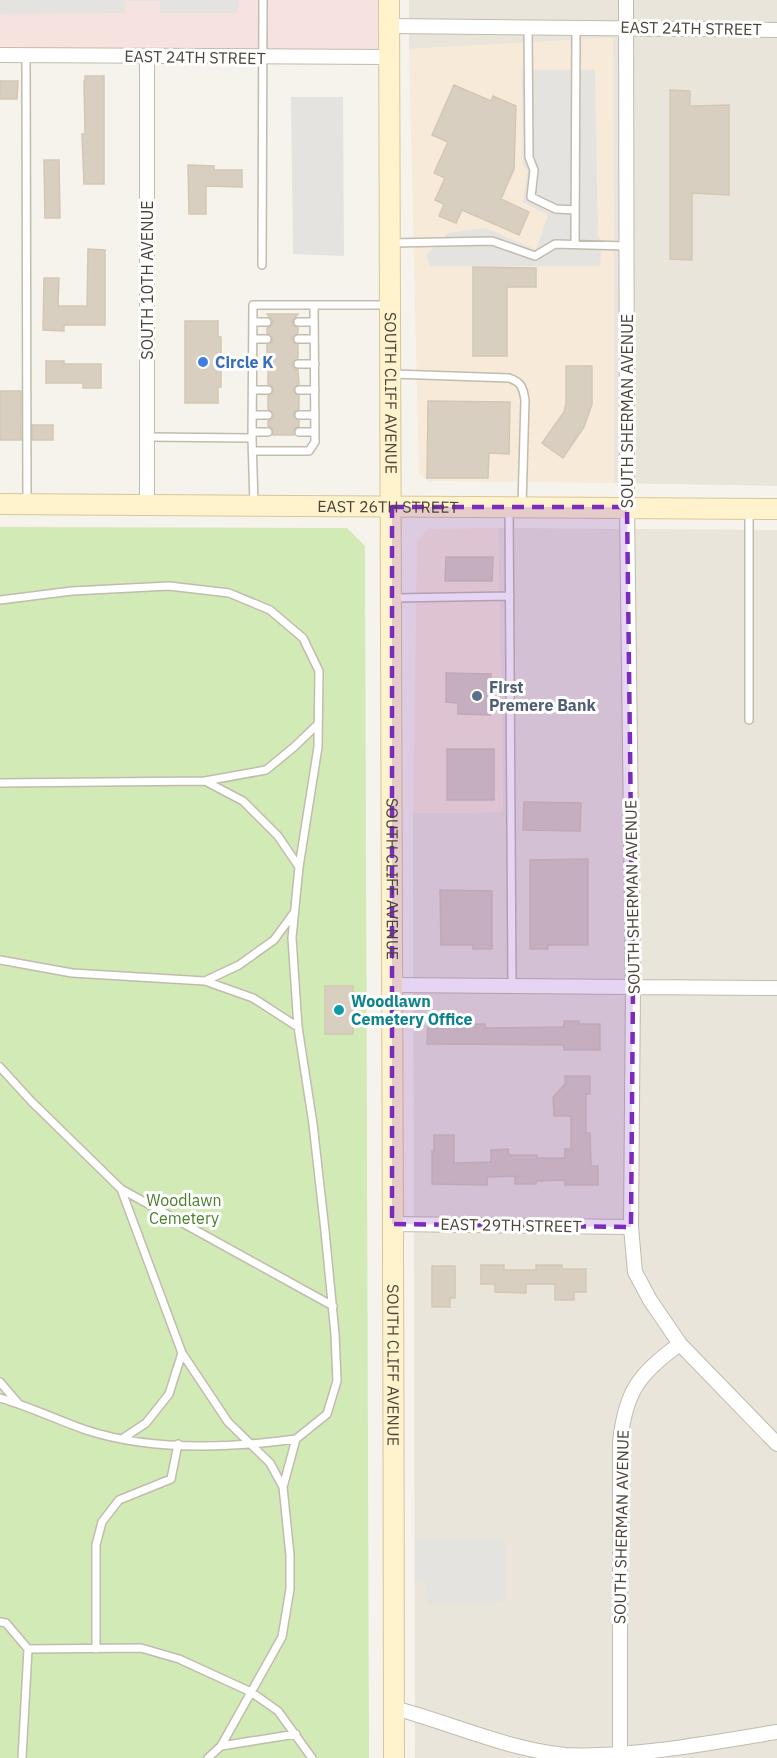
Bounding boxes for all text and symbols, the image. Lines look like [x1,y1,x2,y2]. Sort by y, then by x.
street label: EAST 24TH STREET [620,17,762,39]
street label: EAST 24TH STREET [124,46,266,68]
street label: SOUTH 10TH AVENUE [137,200,157,360]
street label: SOUTH CLIFF AVENUE [381,312,401,474]
street label: SOUTH SHERMAN AVENUE [617,314,637,508]
place label: Circle K [215,352,273,372]
marker: Circle K [196,355,210,369]
street label: EAST 26TH STREET [317,496,459,517]
place label: First Premere Bank [489,677,596,715]
marker: First Premere Bank [470,689,484,703]
street label: SOUTH CLIFF AVENUE [382,798,403,960]
street label: SOUTH SHERMAN AVENUE [620,800,644,994]
place label: Woodlawn Cemetery Office [351,991,472,1029]
marker: Woodlawn Cemetery Office [332,1003,346,1017]
park label: Woodlawn Cemetery [146,1190,222,1228]
street label: EAST 29TH STREET [440,1214,582,1236]
street label: SOUTH CLIFF AVENUE [383,1284,404,1446]
street label: SOUTH SHERMAN AVENUE [609,1430,633,1624]

